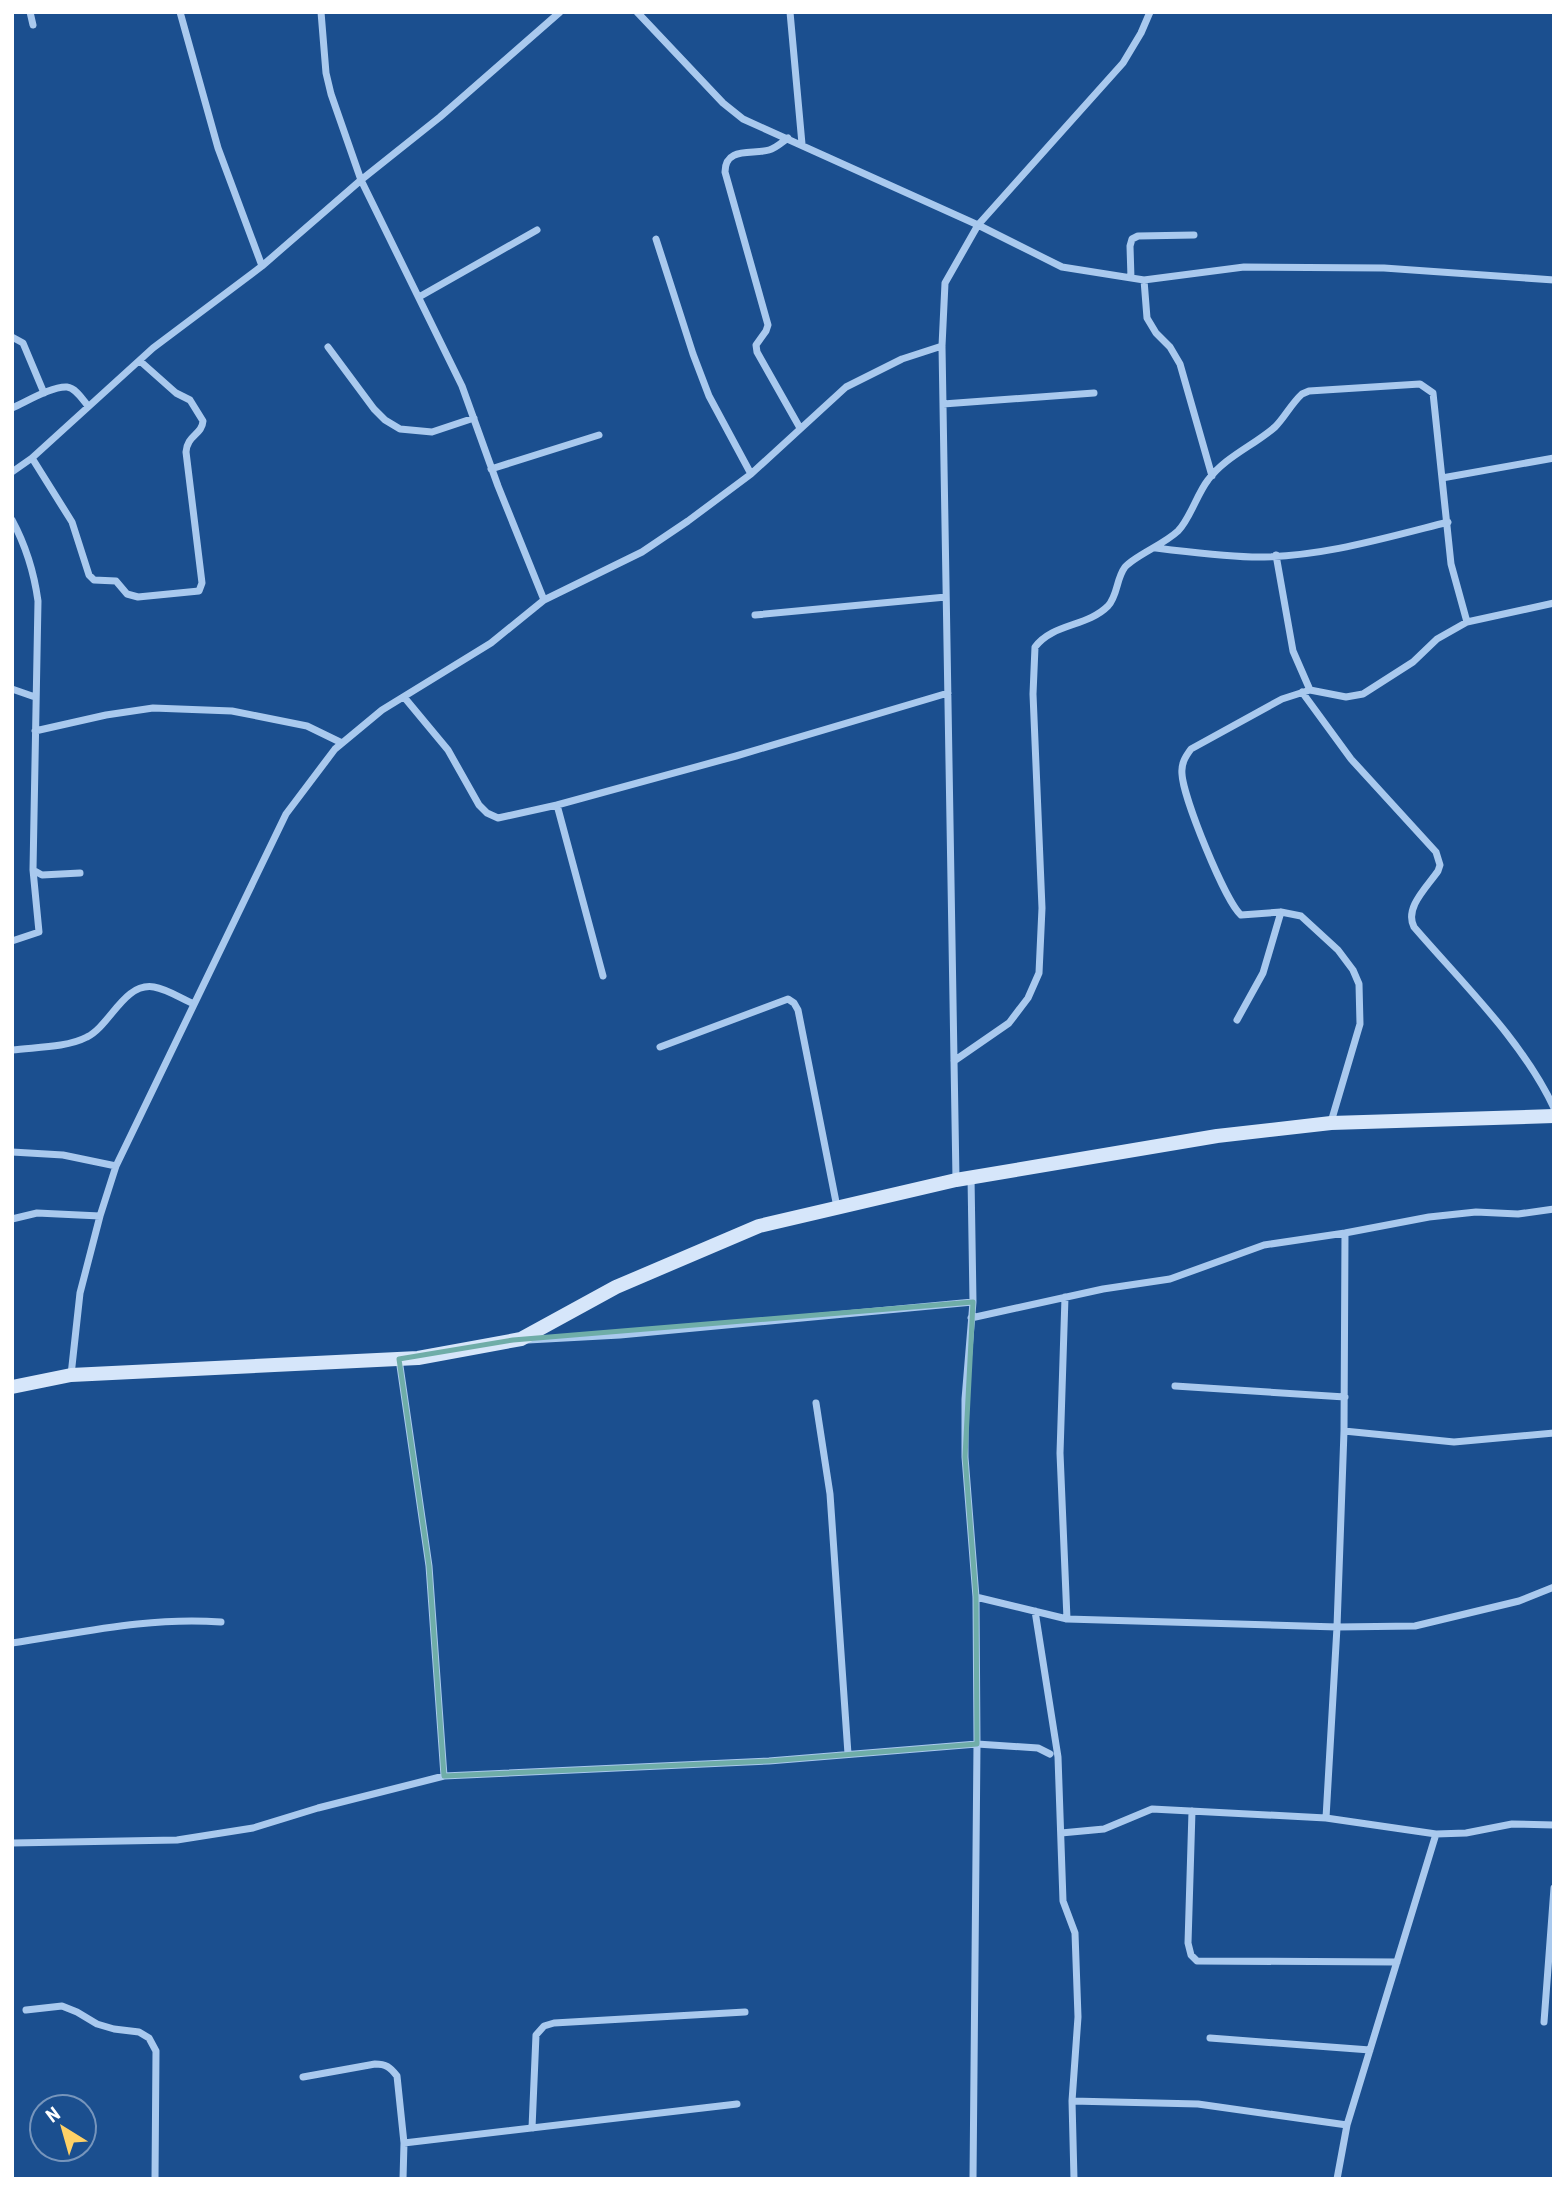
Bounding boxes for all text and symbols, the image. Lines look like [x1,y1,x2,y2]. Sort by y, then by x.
north arrow [28,2093,98,2163]
text: N [42,2102,65,2128]

